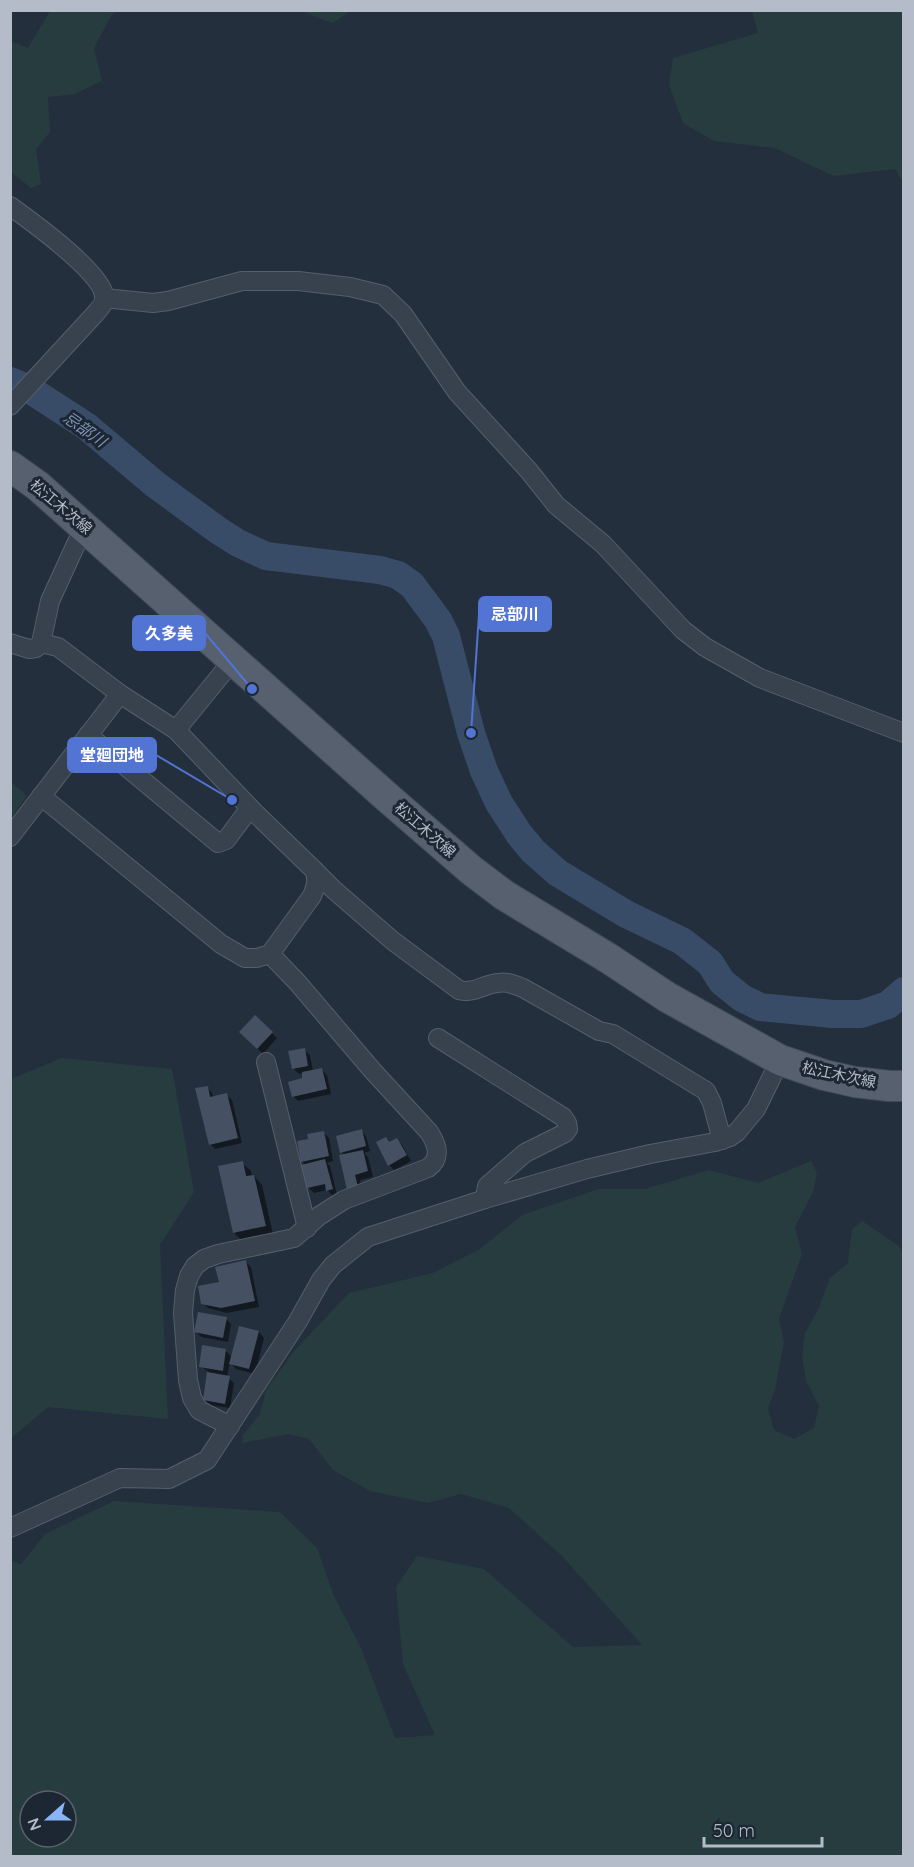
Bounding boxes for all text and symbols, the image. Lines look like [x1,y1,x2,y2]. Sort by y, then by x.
water label: 忌部川 [60,407,112,452]
street label: 松江木次線 [26,475,96,538]
callout: 忌部川 [479,597,551,631]
text: 忌部川 [491,604,539,624]
callout: 久多美 [133,616,205,650]
text: 久多美 [145,623,193,643]
callout: 堂廻団地 [68,738,156,772]
text: 堂廻団地 [80,745,144,765]
street label: 松江木次線 [391,798,460,861]
street label: 松江木次線 [800,1057,878,1092]
north arrow [18,1789,78,1849]
scale bar [704,1810,822,1848]
text: N [23,1815,45,1833]
text: 50 m [713,1819,755,1842]

